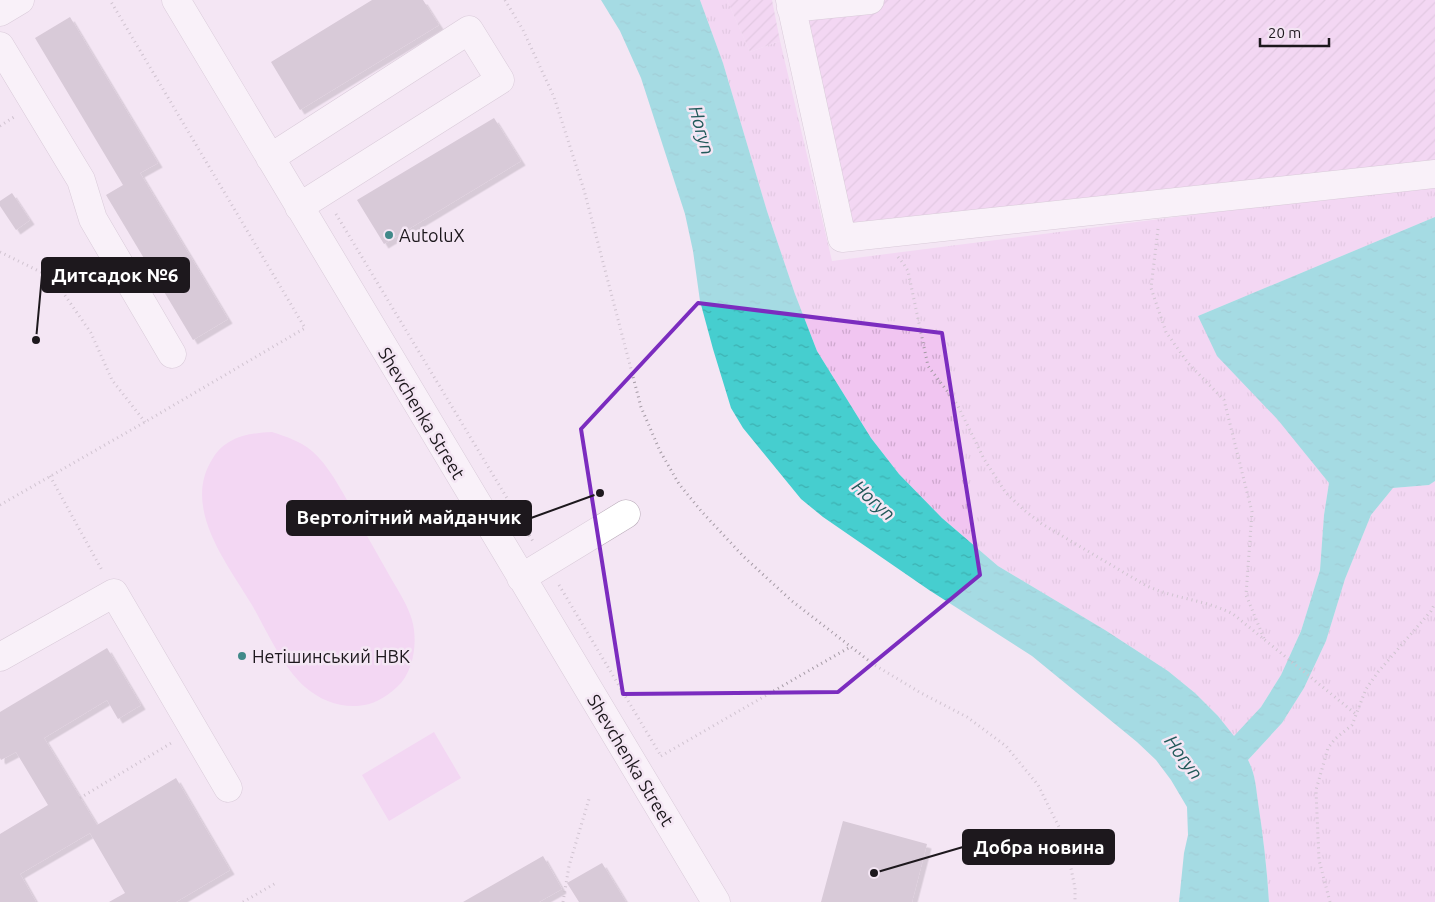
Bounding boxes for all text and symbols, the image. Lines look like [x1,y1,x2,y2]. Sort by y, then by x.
scale bar [1260,15,1329,47]
text: 20 m [1268,24,1301,41]
water label: Horyn [685,103,719,157]
place label: AutoluX [399,225,465,245]
marker: AutoluX [383,229,395,241]
callout: Дитсадок №6 [42,258,189,292]
text: Дитсадок №6 [52,264,179,286]
street label: Shevchenka Street [375,344,469,482]
water label: Horyn [848,475,900,525]
callout: Вертолітний майданчик [287,501,531,535]
text: Вертолітний майданчик [297,506,522,528]
place label: Нетішинський НВК [252,646,410,666]
marker: Нетішинський НВК [236,650,248,662]
street label: Shevchenka Street [584,691,678,829]
water label: Horyn [1160,730,1208,784]
callout: Добра новина [963,830,1114,864]
text: Добра новина [973,836,1105,858]

